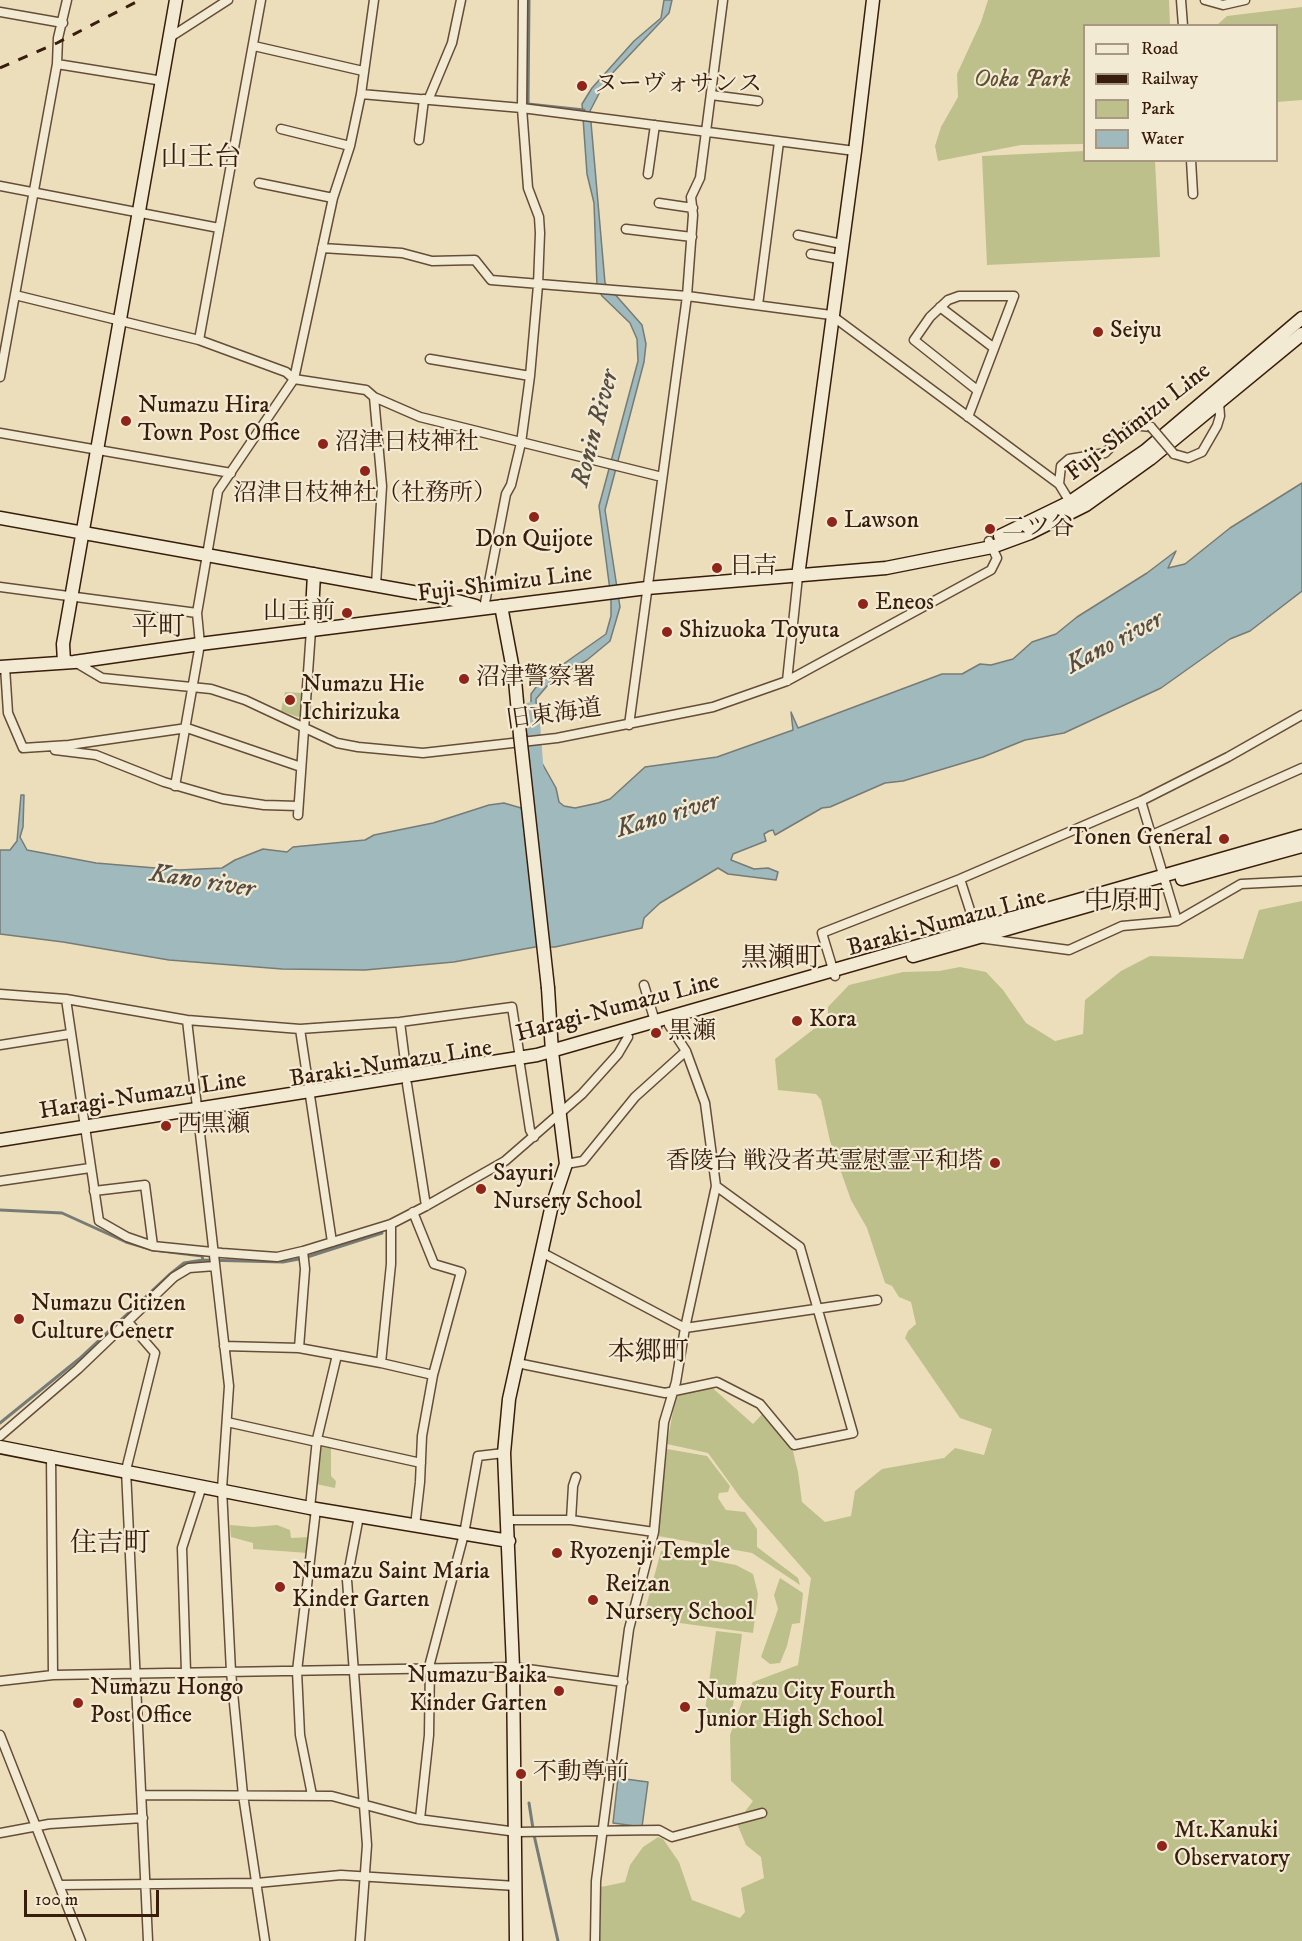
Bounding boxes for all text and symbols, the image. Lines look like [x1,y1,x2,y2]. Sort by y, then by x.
legend [1083,24,1278,162]
text: Road [1141,38,1178,60]
park label: Ooka Park [974,67,1070,95]
text: Railway [1141,68,1198,90]
place label: ヌーヴォサンス [594,72,762,100]
marker: ヌーヴォサンス [575,79,589,93]
text: Park [1141,98,1175,120]
text: Water [1141,128,1184,150]
district label: 山王台 [161,143,241,175]
place label: Seiyu [1110,318,1162,346]
marker: Seiyu [1091,325,1105,339]
street label: Fuji-Shimizu Line [1061,358,1217,488]
water label: Ronin River [566,367,628,491]
place label: Numazu Hira Town Post Office [138,393,300,449]
marker: Numazu Hira Town Post Office [119,414,133,428]
place label: 沼津日枝神社 [335,430,479,458]
marker: 沼津日枝神社 [316,437,330,451]
marker: 沼津日枝神社（社務所） [358,464,372,478]
place label: 沼津日枝神社（社務所） [233,481,497,509]
place label: Lawson [844,508,919,536]
marker: Don Quijote [527,510,541,524]
marker: Lawson [825,515,839,529]
place label: 二ツ谷 [1002,515,1074,543]
marker: 二ツ谷 [983,522,997,536]
place label: Don Quijote [475,527,593,555]
place label: 日吉 [729,554,777,582]
street label: Fuji-Shimizu Line [416,560,594,610]
marker: 日吉 [710,561,724,575]
place label: Eneos [875,590,934,618]
marker: Eneos [856,597,870,611]
place label: 山王前 [263,599,335,627]
water label: Kano river [1061,605,1169,683]
marker: 山王前 [340,606,354,620]
district label: 平町 [131,613,185,645]
place label: Shizuoka Toyuta [679,618,839,646]
marker: Shizuoka Toyuta [660,625,674,639]
place label: 沼津警察署 [476,665,596,693]
place label: Numazu Hie Ichirizuka [302,672,424,728]
marker: 沼津警察署 [457,672,471,686]
marker: Numazu Hie Ichirizuka [283,693,297,707]
street label: 旧東海道 [504,695,604,737]
water label: Kano river [613,787,723,847]
place label: Tonen General [1069,825,1212,853]
marker: Tonen General [1217,832,1231,846]
water label: Kano river [147,859,257,907]
street label: Baraki-Numazu Line [845,884,1049,964]
district label: 中原町 [1084,887,1164,919]
district label: 黒瀬町 [741,944,821,976]
street label: Haragi-Numazu Line [513,968,723,1050]
place label: Kora [809,1007,856,1035]
marker: Kora [790,1014,804,1028]
place label: 黒瀬 [668,1019,716,1047]
marker: 黒瀬 [649,1026,663,1040]
street label: Baraki-Numazu Line [288,1035,494,1095]
street label: Haragi-Numazu Line [37,1066,249,1128]
place label: 西黒瀬 [178,1112,250,1140]
marker: 西黒瀬 [159,1119,173,1133]
place label: 香陵台 戦没者英霊慰霊平和塔 [666,1149,983,1177]
marker: 香陵台 戦没者英霊慰霊平和塔 [988,1156,1002,1170]
place label: Sayuri Nursery School [493,1161,642,1217]
marker: Sayuri Nursery School [474,1182,488,1196]
place label: Numazu Citizen Culture Cenetr [31,1291,186,1347]
marker: Numazu Citizen Culture Cenetr [12,1312,26,1326]
district label: 本郷町 [608,1338,688,1370]
district label: 住吉町 [70,1529,150,1561]
place label: Ryozenji Temple [569,1539,730,1567]
marker: Ryozenji Temple [550,1546,564,1560]
place label: Numazu Saint Maria Kinder Garten [292,1559,490,1615]
place label: Reizan Nursery School [605,1572,754,1628]
marker: Numazu Saint Maria Kinder Garten [273,1580,287,1594]
marker: Reizan Nursery School [586,1593,600,1607]
place label: Numazu Baika Kinder Garten [407,1663,547,1719]
place label: Numazu Hongo Post Office [90,1675,243,1731]
place label: Numazu City Fourth Junior High School [697,1679,896,1735]
marker: Numazu Baika Kinder Garten [552,1684,566,1698]
marker: Numazu Hongo Post Office [71,1696,85,1710]
marker: Numazu City Fourth Junior High School [678,1700,692,1714]
place label: 不動尊前 [533,1760,629,1788]
marker: 不動尊前 [514,1767,528,1781]
place label: Mt.Kanuki Observatory [1174,1818,1290,1874]
marker: Mt.Kanuki Observatory [1155,1839,1169,1853]
scale bar [27,1878,162,1916]
text: 100 m [35,1889,78,1911]

